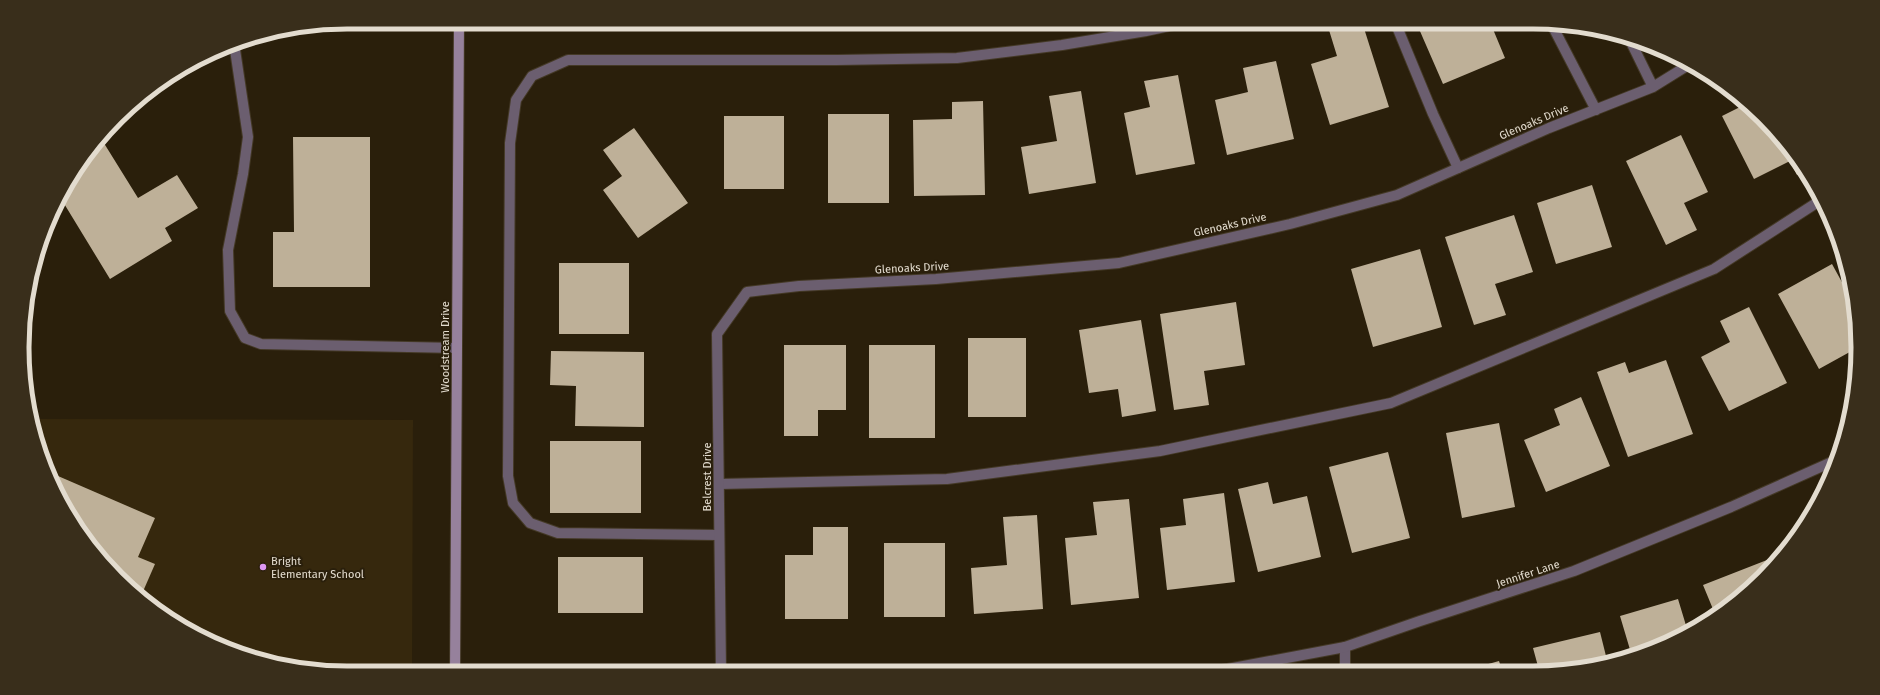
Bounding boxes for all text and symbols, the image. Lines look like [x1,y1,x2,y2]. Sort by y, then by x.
street label: Glenoaks Drive [1497,102,1571,142]
street label: Glenoaks Drive [1192,210,1268,240]
street label: Glenoaks Drive [875,260,949,276]
street label: Woodstream Drive [439,301,452,393]
street label: Belcrest Drive [701,443,714,511]
place label: Bright Elementary School [271,555,364,581]
street label: Jennifer Lane [1495,558,1561,590]
marker: Bright Elementary School [258,562,268,572]

